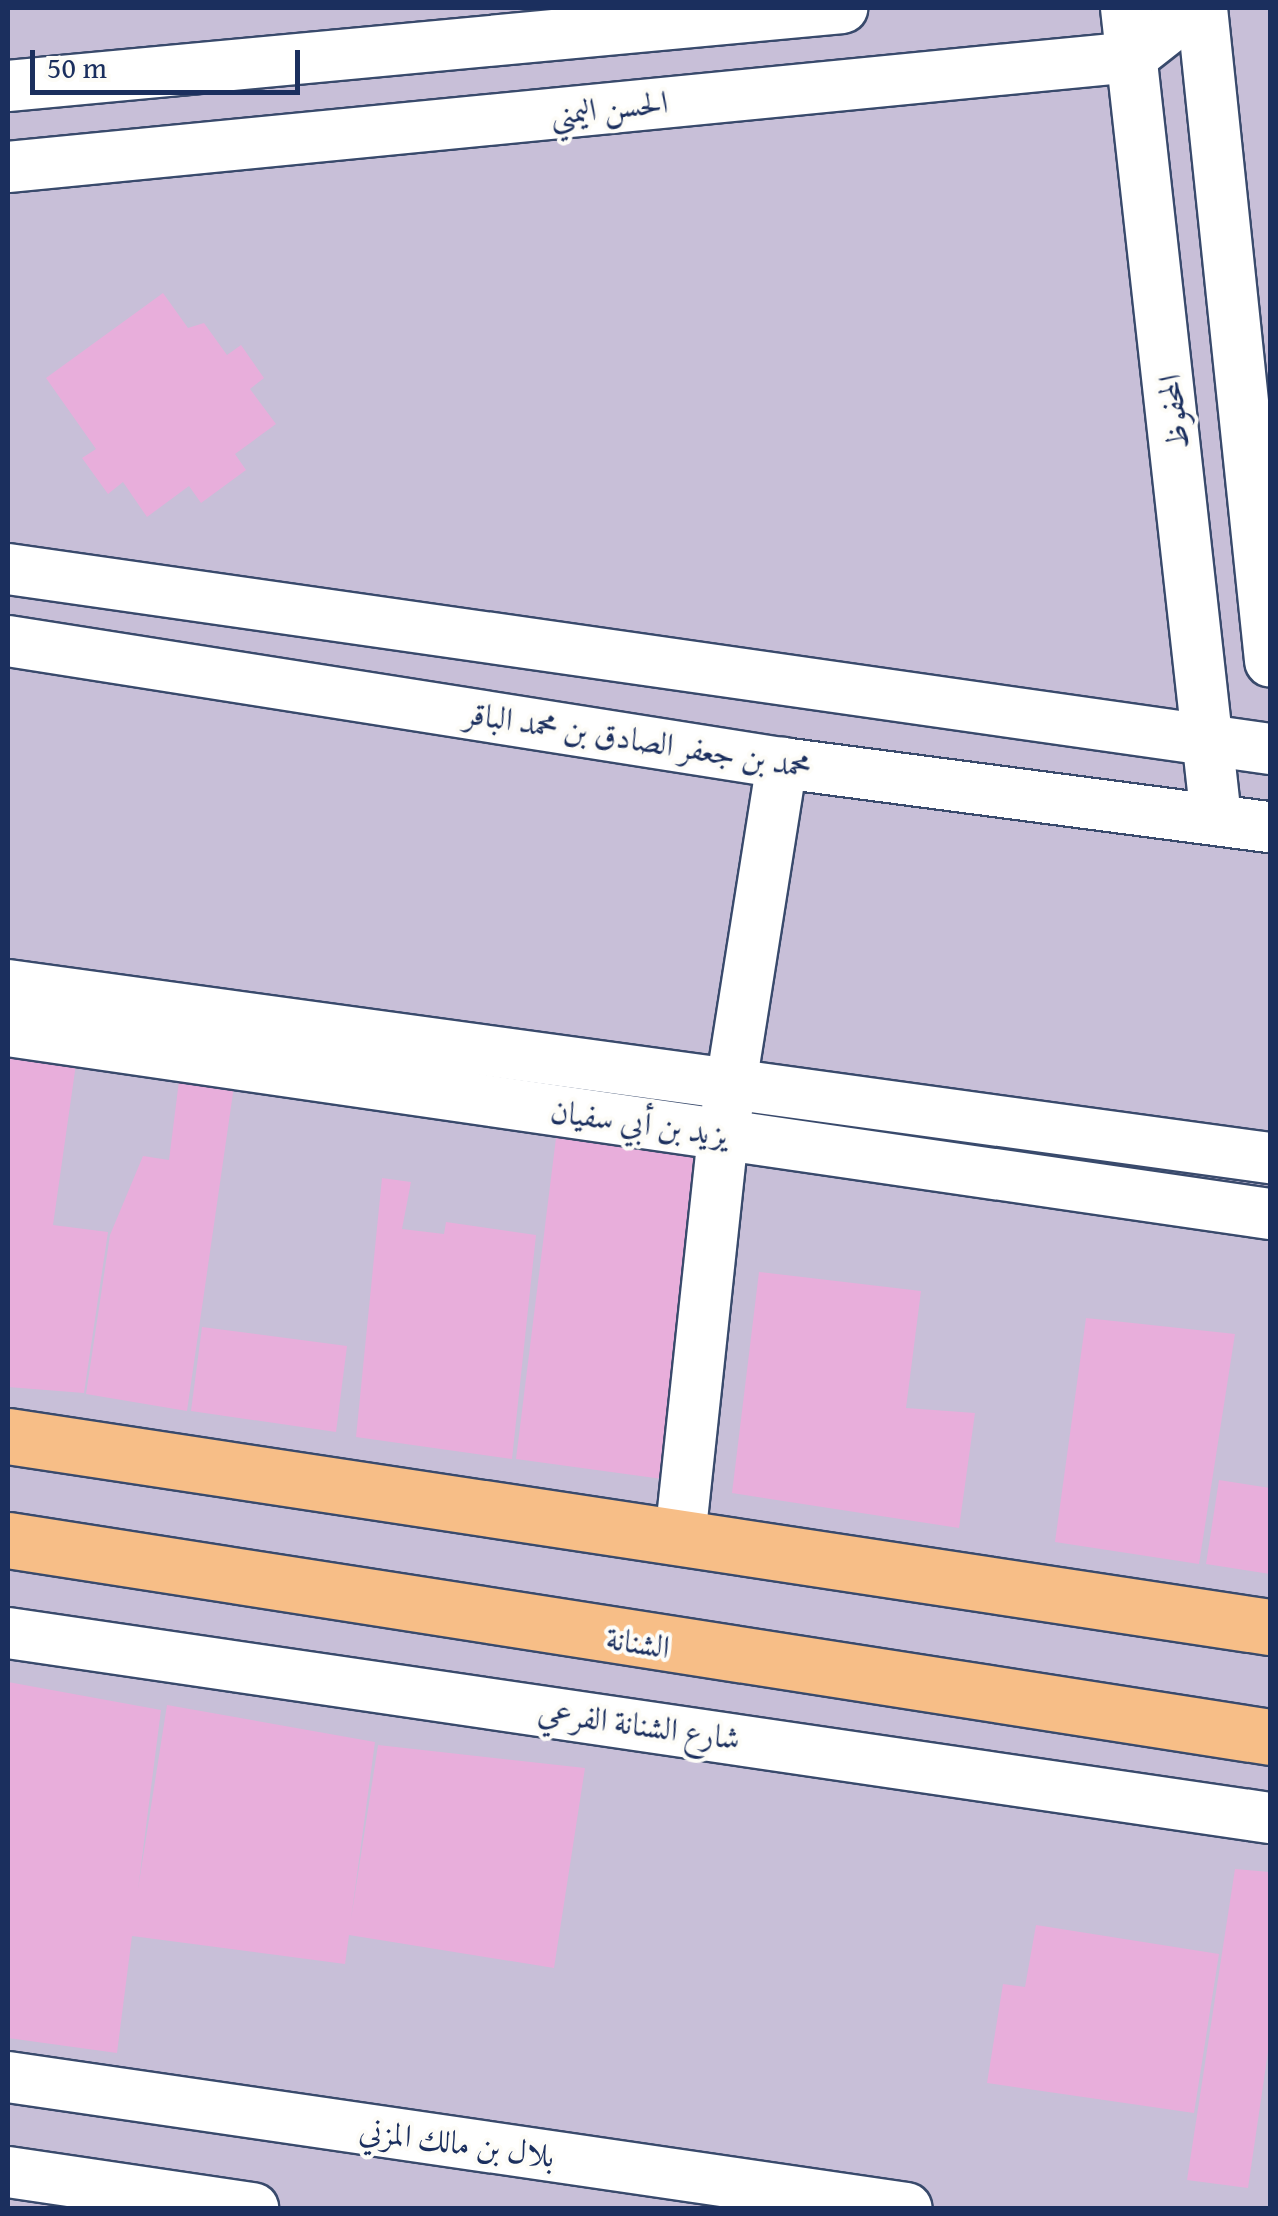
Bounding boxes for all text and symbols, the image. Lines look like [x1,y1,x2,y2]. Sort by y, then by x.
scale bar [35,30,305,92]
text: 50 m [47,45,107,89]
street label: الحسن اليمني [548,83,670,133]
street label: المحفوظ [1150,372,1198,452]
street label: محمد بن جعفر الصادق بن محمد الباقر [462,694,814,786]
street label: يزيد بن أبي سفيان [548,1092,730,1154]
street label: الشنانة [603,1619,673,1667]
street label: شارع الشنانة الفرعي [536,1692,742,1758]
street label: بلال بن مالك المزني [357,2110,557,2176]

